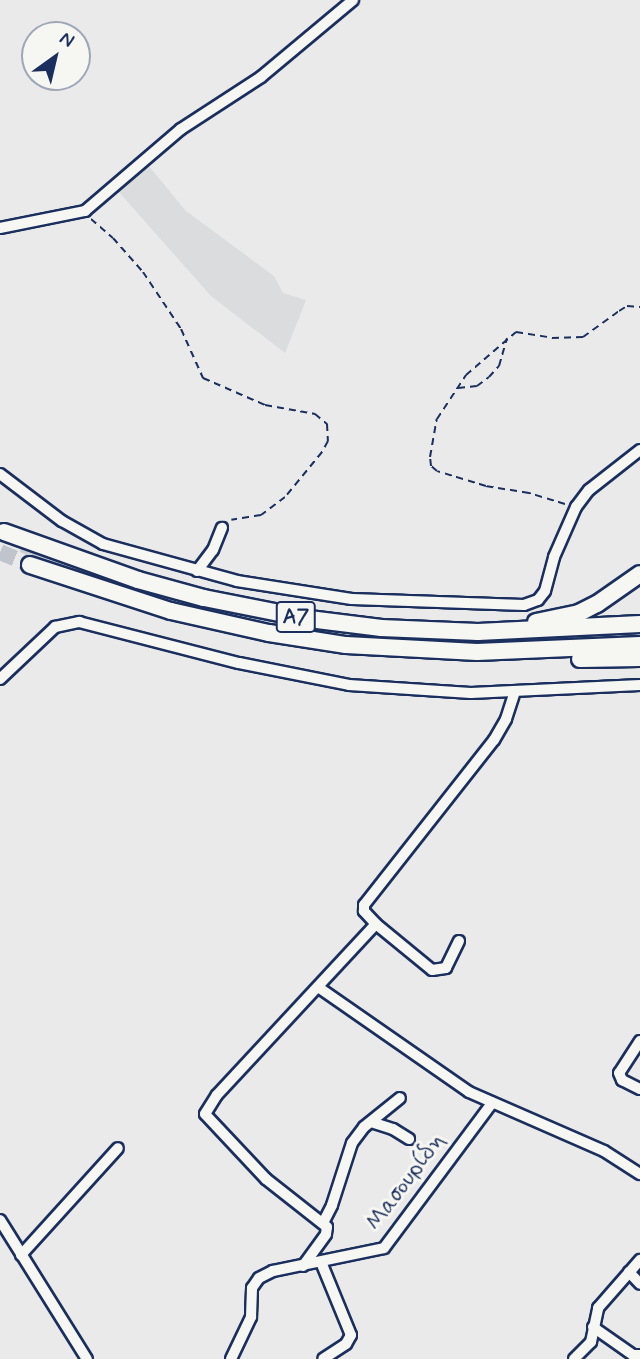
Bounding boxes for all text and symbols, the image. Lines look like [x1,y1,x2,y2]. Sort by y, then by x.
north arrow [21,21,91,91]
text: N [55,26,79,54]
road number: Α7 [275,600,317,634]
street label: Μασουρίδη [360,1128,452,1236]

